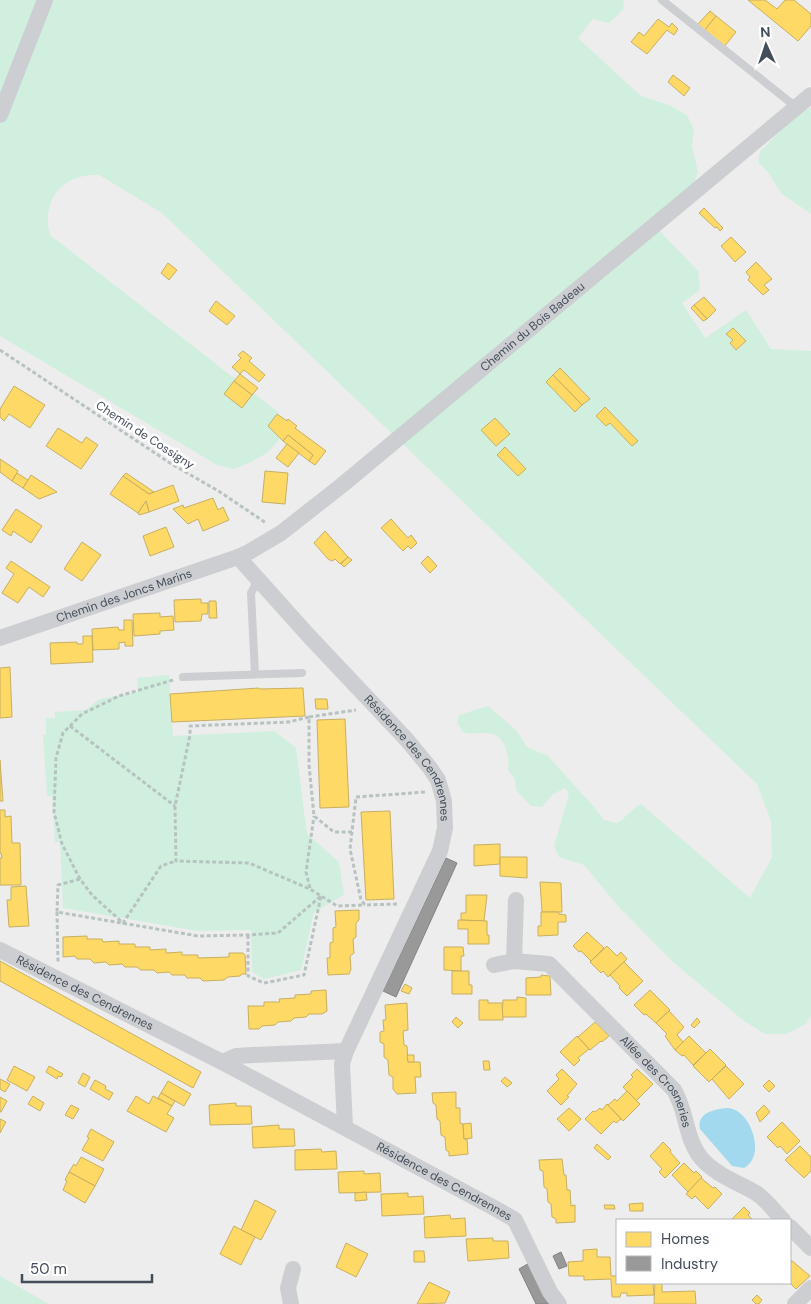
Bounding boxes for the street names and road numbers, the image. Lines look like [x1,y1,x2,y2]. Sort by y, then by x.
street label: Chemin du Bois Badeau [477,278,588,375]
street label: Chemin de Cossigny [93,397,198,473]
street label: Chemin des Joncs Marins [54,565,194,626]
street label: Résidence des Cendrennes [361,692,453,822]
street label: Résidence des Cendrennes [13,951,156,1034]
street label: Allée des Crosneries [616,1032,695,1129]
street label: Résidence des Cendrennes [374,1138,515,1225]

